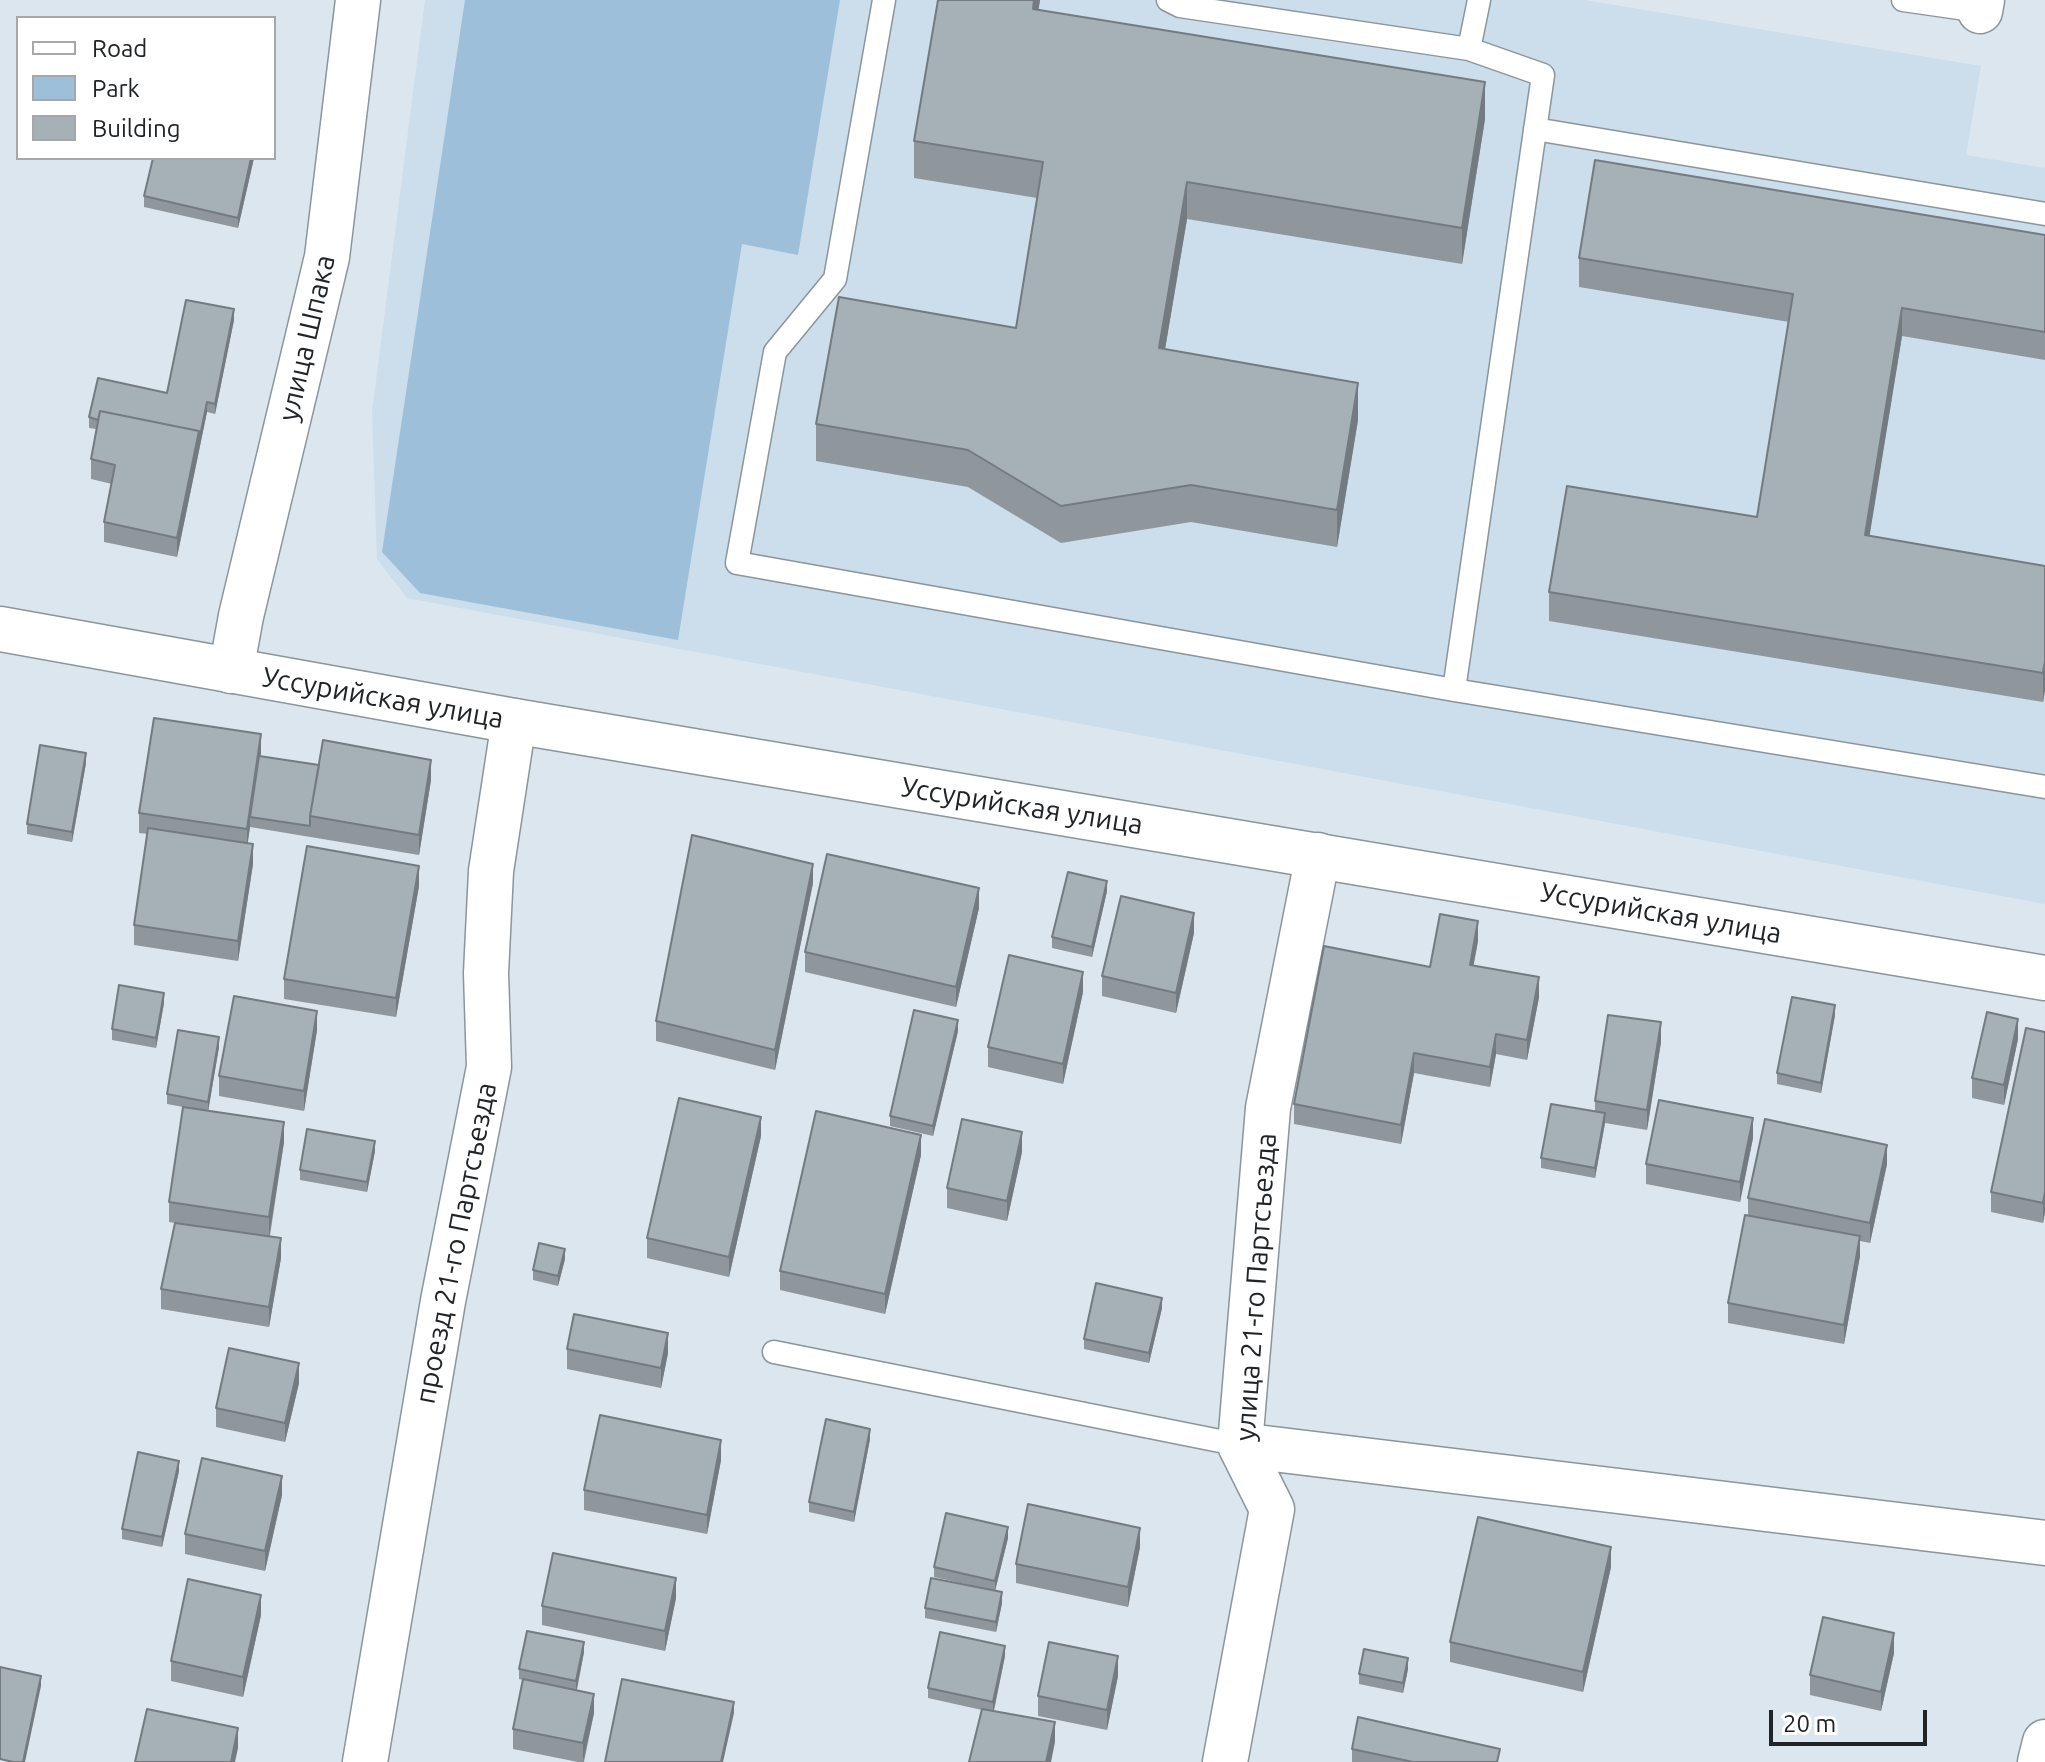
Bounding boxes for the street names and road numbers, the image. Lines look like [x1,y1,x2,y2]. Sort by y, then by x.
street label: улица Шпака [272,252,342,424]
street label: Уссурийская улица [260,660,506,736]
street label: Уссурийская улица [899,770,1145,842]
street label: Уссурийская улица [1538,875,1784,951]
street label: проезд 21-го Партсъезда [408,1080,504,1406]
street label: улица 21-го Партсъезда [1228,1132,1284,1442]

